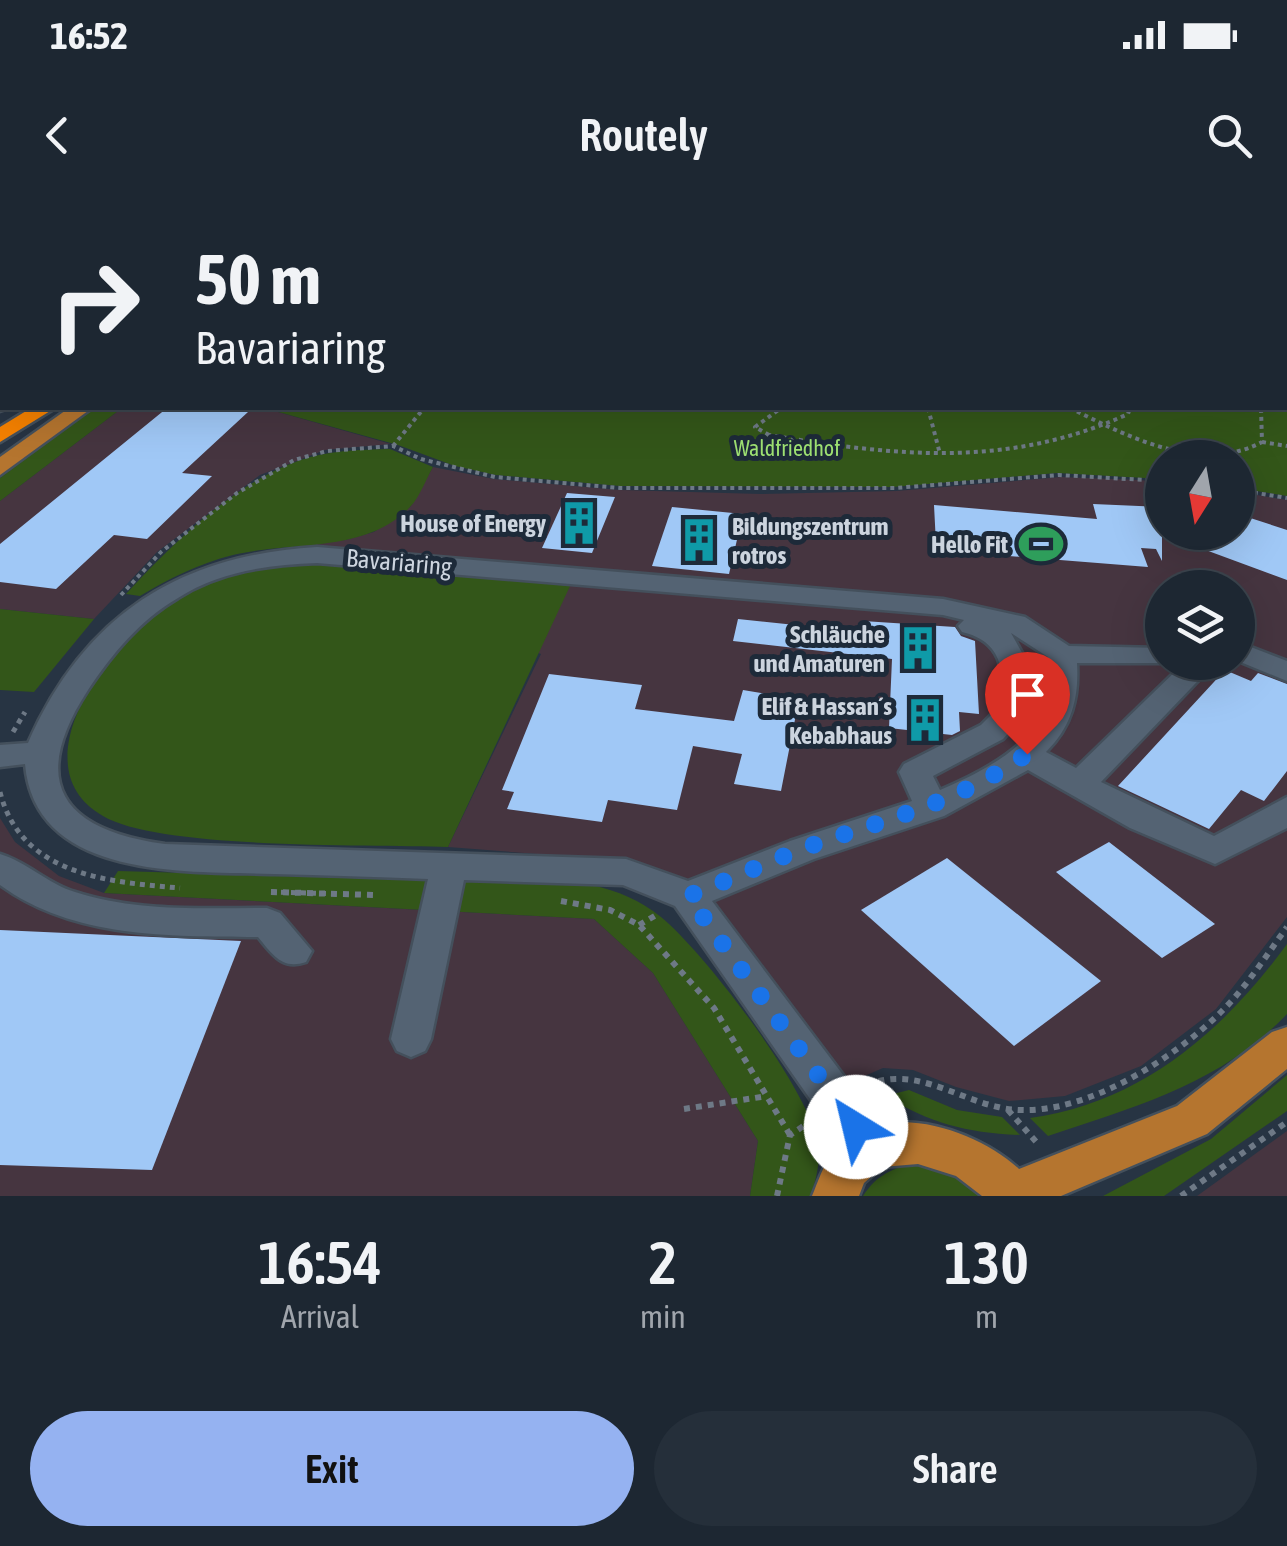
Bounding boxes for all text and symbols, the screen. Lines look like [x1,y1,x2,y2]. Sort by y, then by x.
text: 16:52 [50,14,128,57]
icon: back [30,108,85,163]
icon: search [1202,108,1257,163]
text: Routely [579,109,708,161]
text: 50 m [195,239,321,319]
icon: right [30,240,160,370]
text: Bavariaring [195,322,386,374]
park label: Waldfriedhof [734,435,840,461]
north arrow [1145,440,1255,550]
map controls [1145,440,1255,680]
building icon: House of Energy [555,499,603,547]
place label: House of Energy [400,509,547,537]
place label: Bildungszentrum rotros [732,512,888,569]
building icon: Bildungszentrum rotros [675,516,723,564]
sports icon: Hello Fit [1017,520,1065,568]
place label: Hello Fit [931,530,1009,558]
street label: Bavariaring [345,543,453,581]
button: layers [1145,570,1255,680]
place label: Schläuche und Amaturen [754,620,885,677]
building icon: Schläuche und Amaturen [894,624,942,672]
pin [985,652,1070,755]
icon: arrive [1000,667,1055,722]
place label: Elif & Hassan´s Kebabhaus [761,692,892,749]
building icon: Elif & Hassan´s Kebabhaus [901,696,949,744]
position arrow [804,1075,908,1179]
text: 16:54 [258,1228,382,1297]
text: 2 [649,1228,677,1297]
text: 130 [944,1228,1029,1297]
text: Arrival [281,1298,359,1335]
text: min [640,1298,686,1335]
text: m [975,1298,998,1335]
button: Exit [30,1411,634,1526]
button: Share [654,1411,1257,1526]

